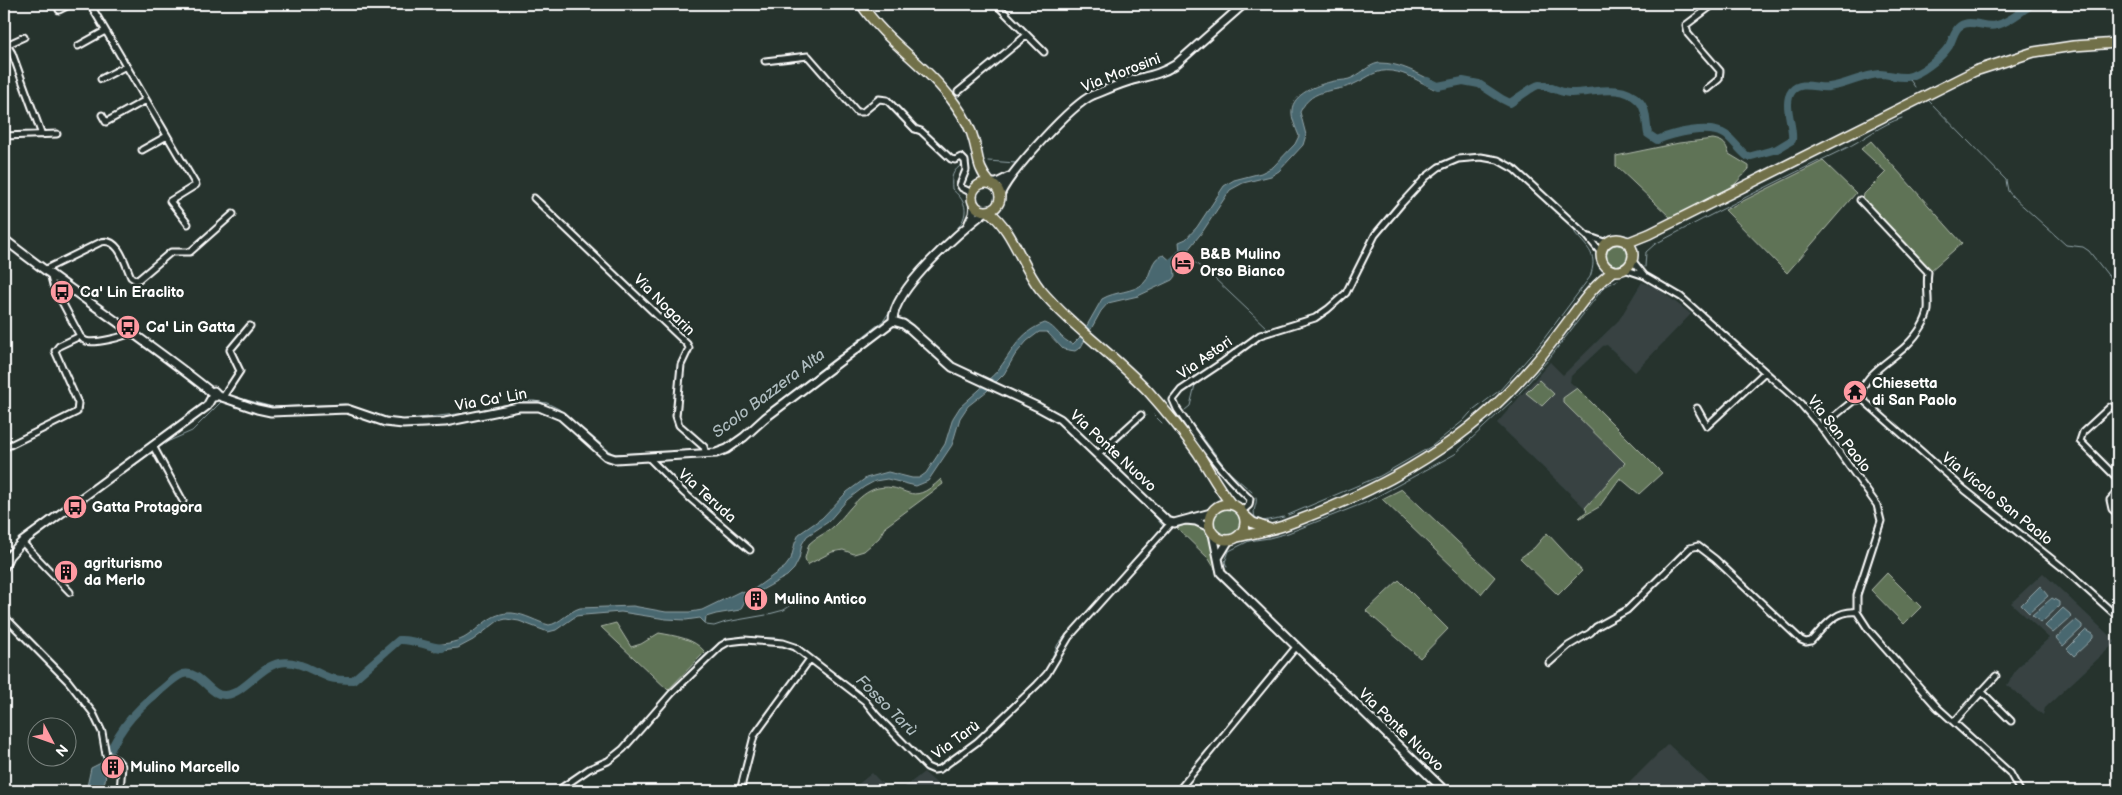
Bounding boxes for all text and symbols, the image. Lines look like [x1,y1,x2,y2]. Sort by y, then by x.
street label: Via Morosini [1079,49,1163,97]
place label: B&B Mulino Orso Bianco [1200,245,1285,281]
hotel icon: B&B Mulino Orso Bianco [1170,250,1196,276]
street label: Via Nogarin [629,270,699,340]
bus stop icon: Ca' Lin Eraclito [49,279,75,305]
place label: Ca' Lin Eraclito [80,283,185,302]
bus stop icon: Ca' Lin Gatta [115,314,141,340]
place label: Ca' Lin Gatta [146,318,235,337]
street label: Via Astori [1174,332,1236,384]
water label: Scolo Bazzera Alta [709,345,829,443]
place label: Chiesetta di San Paolo [1872,374,1957,410]
temple icon: Chiesetta di San Paolo [1842,379,1868,405]
street label: Via Ca' Lin [454,384,528,416]
street label: Via San Paolo [1803,392,1875,476]
street label: Via Ponte Nuovo [1066,406,1160,496]
street label: Via Vicolo San Paolo [1938,448,2056,550]
street label: Via Teruda [674,465,740,527]
bus stop icon: Gatta Protagora [62,494,88,520]
place label: Gatta Protagora [92,498,202,517]
place label: agriturismo da Merlo [84,554,163,590]
building icon: agriturismo da Merlo [53,559,79,585]
building icon: Mulino Antico [743,586,769,612]
place label: Mulino Antico [774,590,867,609]
water label: Fosso Tarù [851,671,921,741]
street label: Via Ponte Nuovo [1354,684,1448,776]
street label: Via Tarù [928,716,984,764]
north arrow [28,718,78,768]
text: N [52,741,71,760]
building icon: Mulino Marcello [100,754,126,780]
place label: Mulino Marcello [130,758,240,777]

